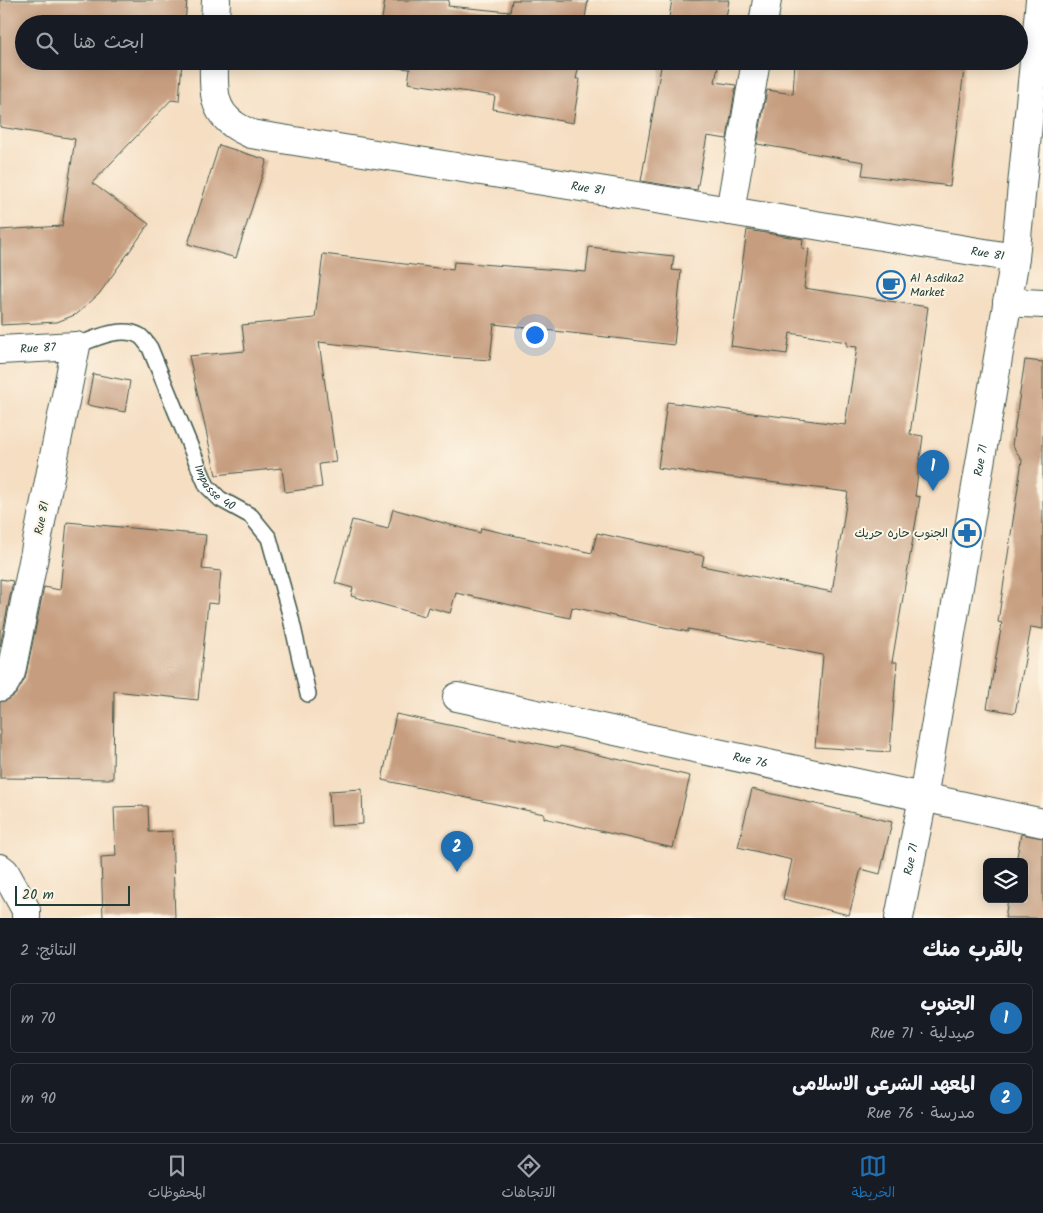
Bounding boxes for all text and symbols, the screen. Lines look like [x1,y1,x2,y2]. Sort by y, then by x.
search box [15,15,1028,70]
text: ابحث هنا [73,28,144,58]
icon: search [33,29,61,57]
street label: Rue 81 [570,176,607,200]
street label: Rue 81 [969,241,1006,266]
place label: Al Asdika2 Market [910,269,965,302]
cafe icon: Al Asdika2 Market [876,270,906,300]
your location [522,322,548,348]
street label: Rue 87 [20,338,57,358]
street label: Rue 71 [968,442,993,478]
pin: 1 [917,450,949,491]
street label: Impasse 40 [189,461,239,515]
street label: Rue 81 [29,499,55,536]
pharmacy icon: الجنوب حاره حريك [952,518,982,548]
place label: الجنوب حاره حريك [854,524,948,543]
street label: Rue 76 [731,747,770,773]
pin: 2 [441,831,473,872]
street label: Rue 71 [898,841,923,877]
map controls [983,858,1028,903]
button: layers [983,858,1028,903]
scale bar [15,883,130,906]
text: 20 m [22,884,54,906]
text: بالقرب منك [923,934,1023,967]
text: النتائج: 2 [20,938,77,963]
text: الجنوب [920,990,975,1020]
text: 70 m [21,1006,56,1031]
text: 1 [1004,1006,1008,1031]
text: صيدلية · Rue 71 [870,1021,975,1046]
text: المعهد الشرعى الاسلامى [792,1070,975,1100]
text: 90 m [21,1086,56,1111]
text: 2 [1001,1086,1011,1111]
text: مدرسة · Rue 76 [867,1101,975,1126]
tab: المحفوظات [148,1152,206,1205]
tab: الاتجاهات [501,1152,556,1205]
tab: الخريطة [851,1152,895,1205]

